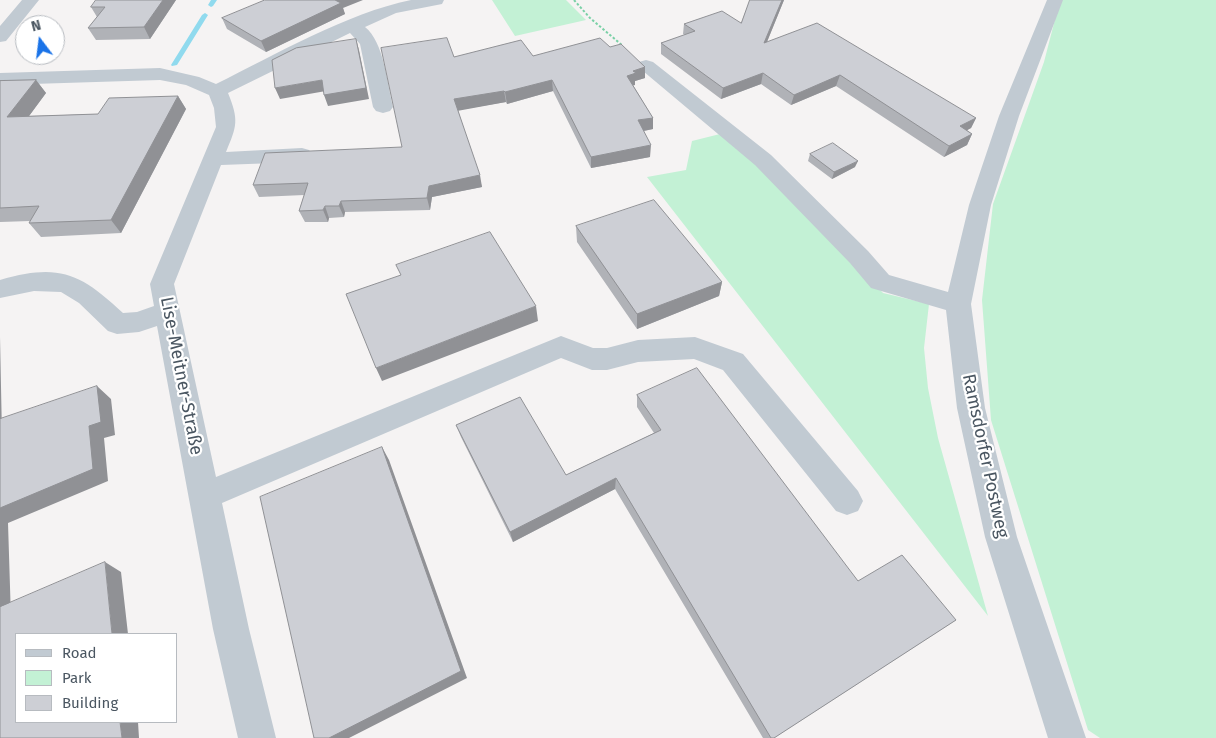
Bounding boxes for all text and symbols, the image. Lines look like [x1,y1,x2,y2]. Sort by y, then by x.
north arrow [15,15,65,65]
text: N [30,17,43,35]
street label: Lise-Meitner-Straße [155,295,207,457]
street label: Ramsdorfer Postweg [957,372,1013,540]
legend [15,633,178,723]
text: Road [62,644,97,662]
text: Park [62,669,92,687]
text: Building [62,694,118,712]

